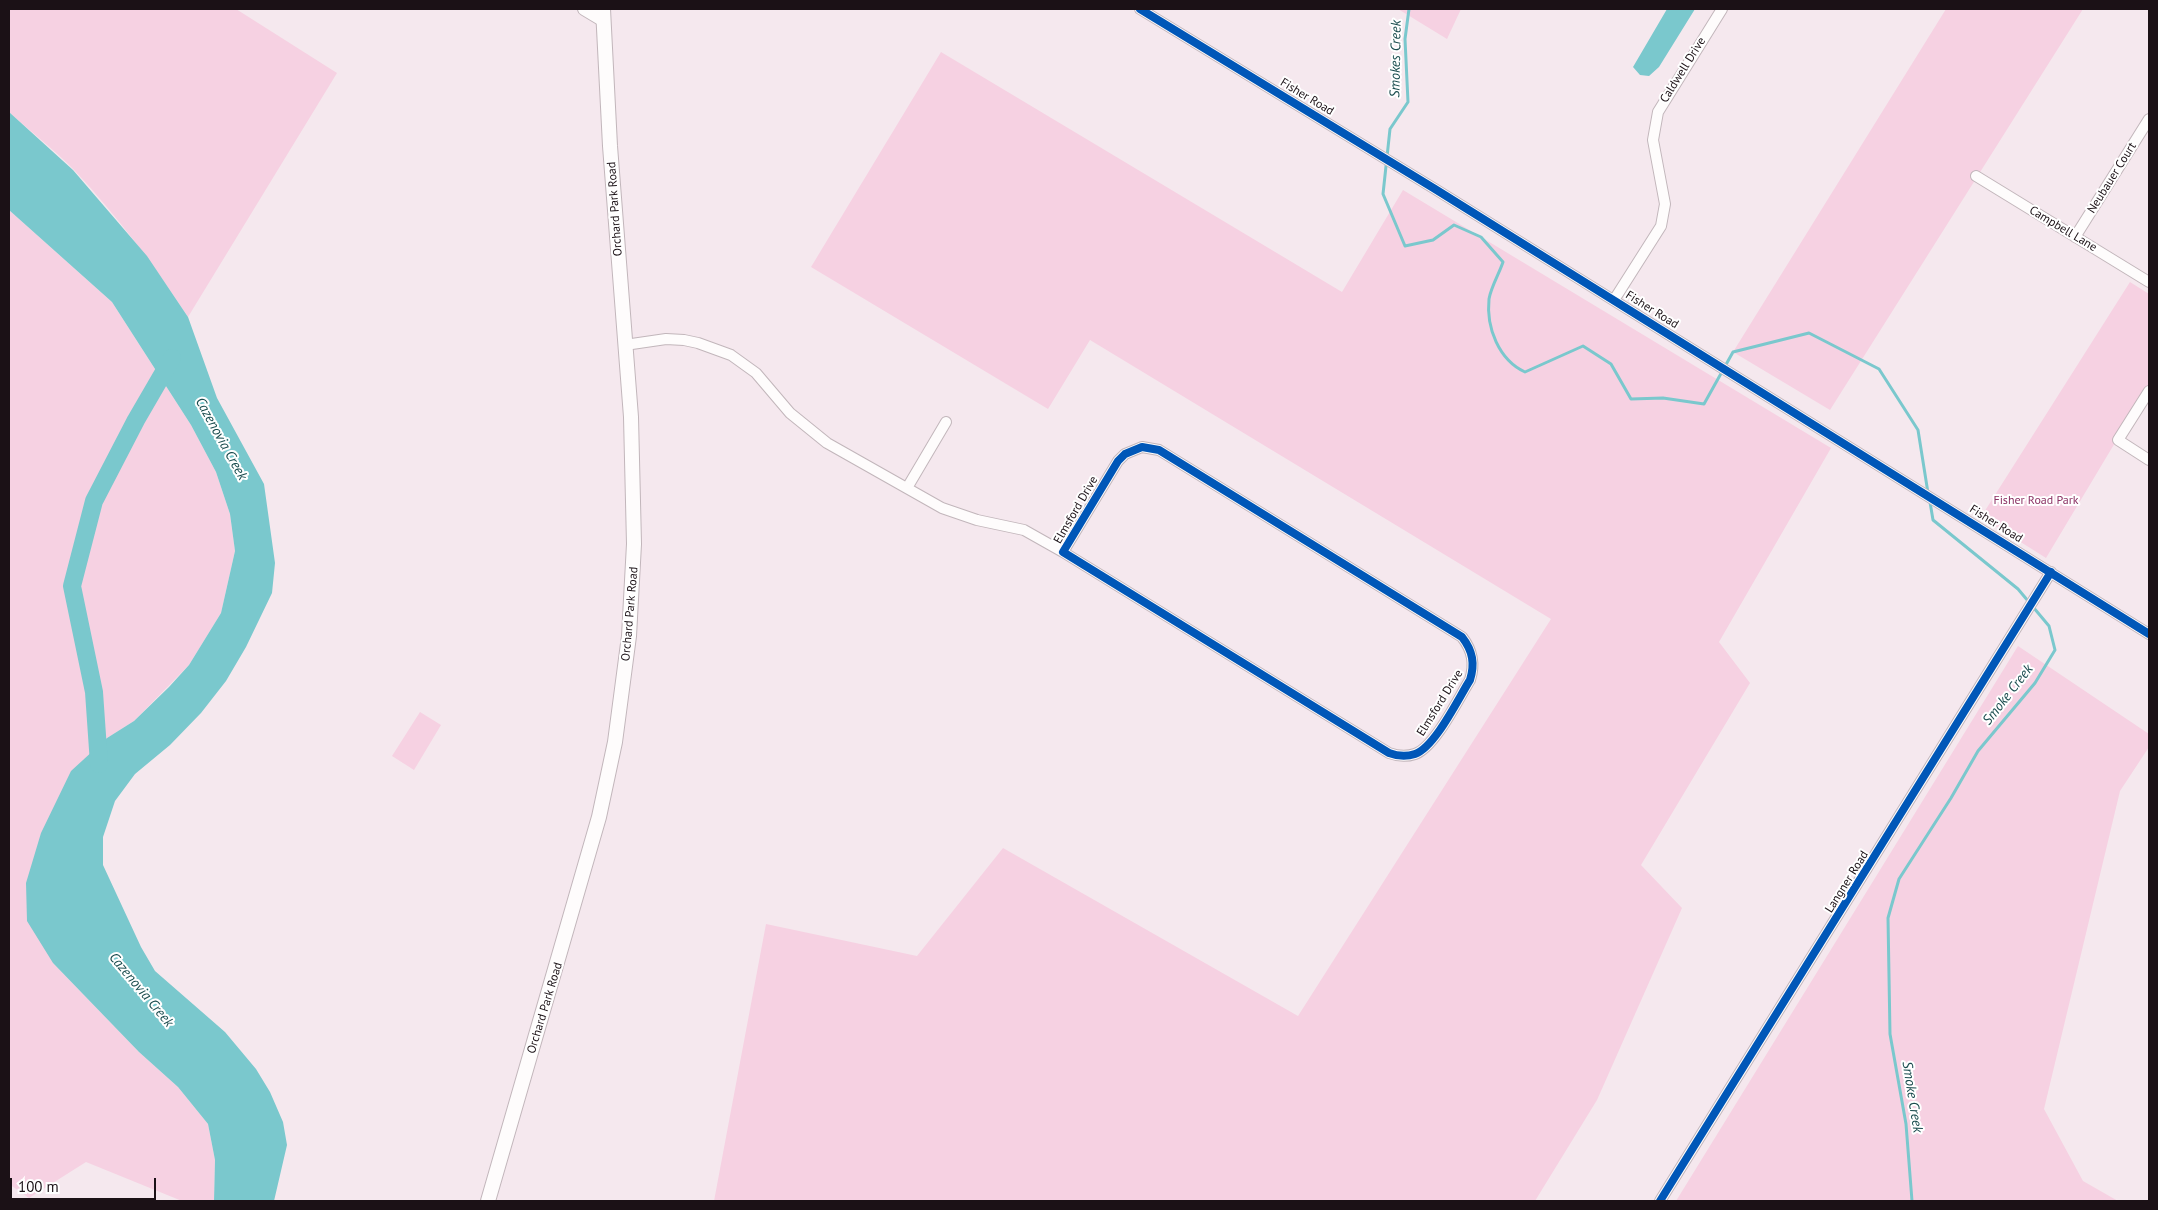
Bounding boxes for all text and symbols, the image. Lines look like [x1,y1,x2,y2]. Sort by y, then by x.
water label: Smokes Creek [1387,20,1405,98]
street label: Caldwell Drive [1657,35,1709,105]
street label: Fisher Road [1278,75,1336,119]
street label: Neubauer Court [2084,140,2140,216]
street label: Orchard Park Road [605,161,625,257]
street label: Campbell Lane [2027,203,2099,255]
street label: Fisher Road [1623,288,1681,332]
water label: Cazenovia Creek [191,395,251,483]
street label: Elmsford Drive [1051,474,1101,546]
park label: Fisher Road Park [1993,494,2079,508]
street label: Fisher Road [1967,502,2025,546]
street label: Orchard Park Road [619,566,641,662]
water label: Smoke Creek [1979,661,2037,729]
street label: Elmsford Drive [1414,667,1466,739]
street label: Langner Road [1822,848,1872,916]
water label: Cazenovia Creek [105,949,177,1031]
street label: Orchard Park Road [524,961,566,1055]
water label: Smoke Creek [1898,1060,1926,1134]
scale bar [12,1168,159,1200]
text: 100 m [18,1177,59,1196]

